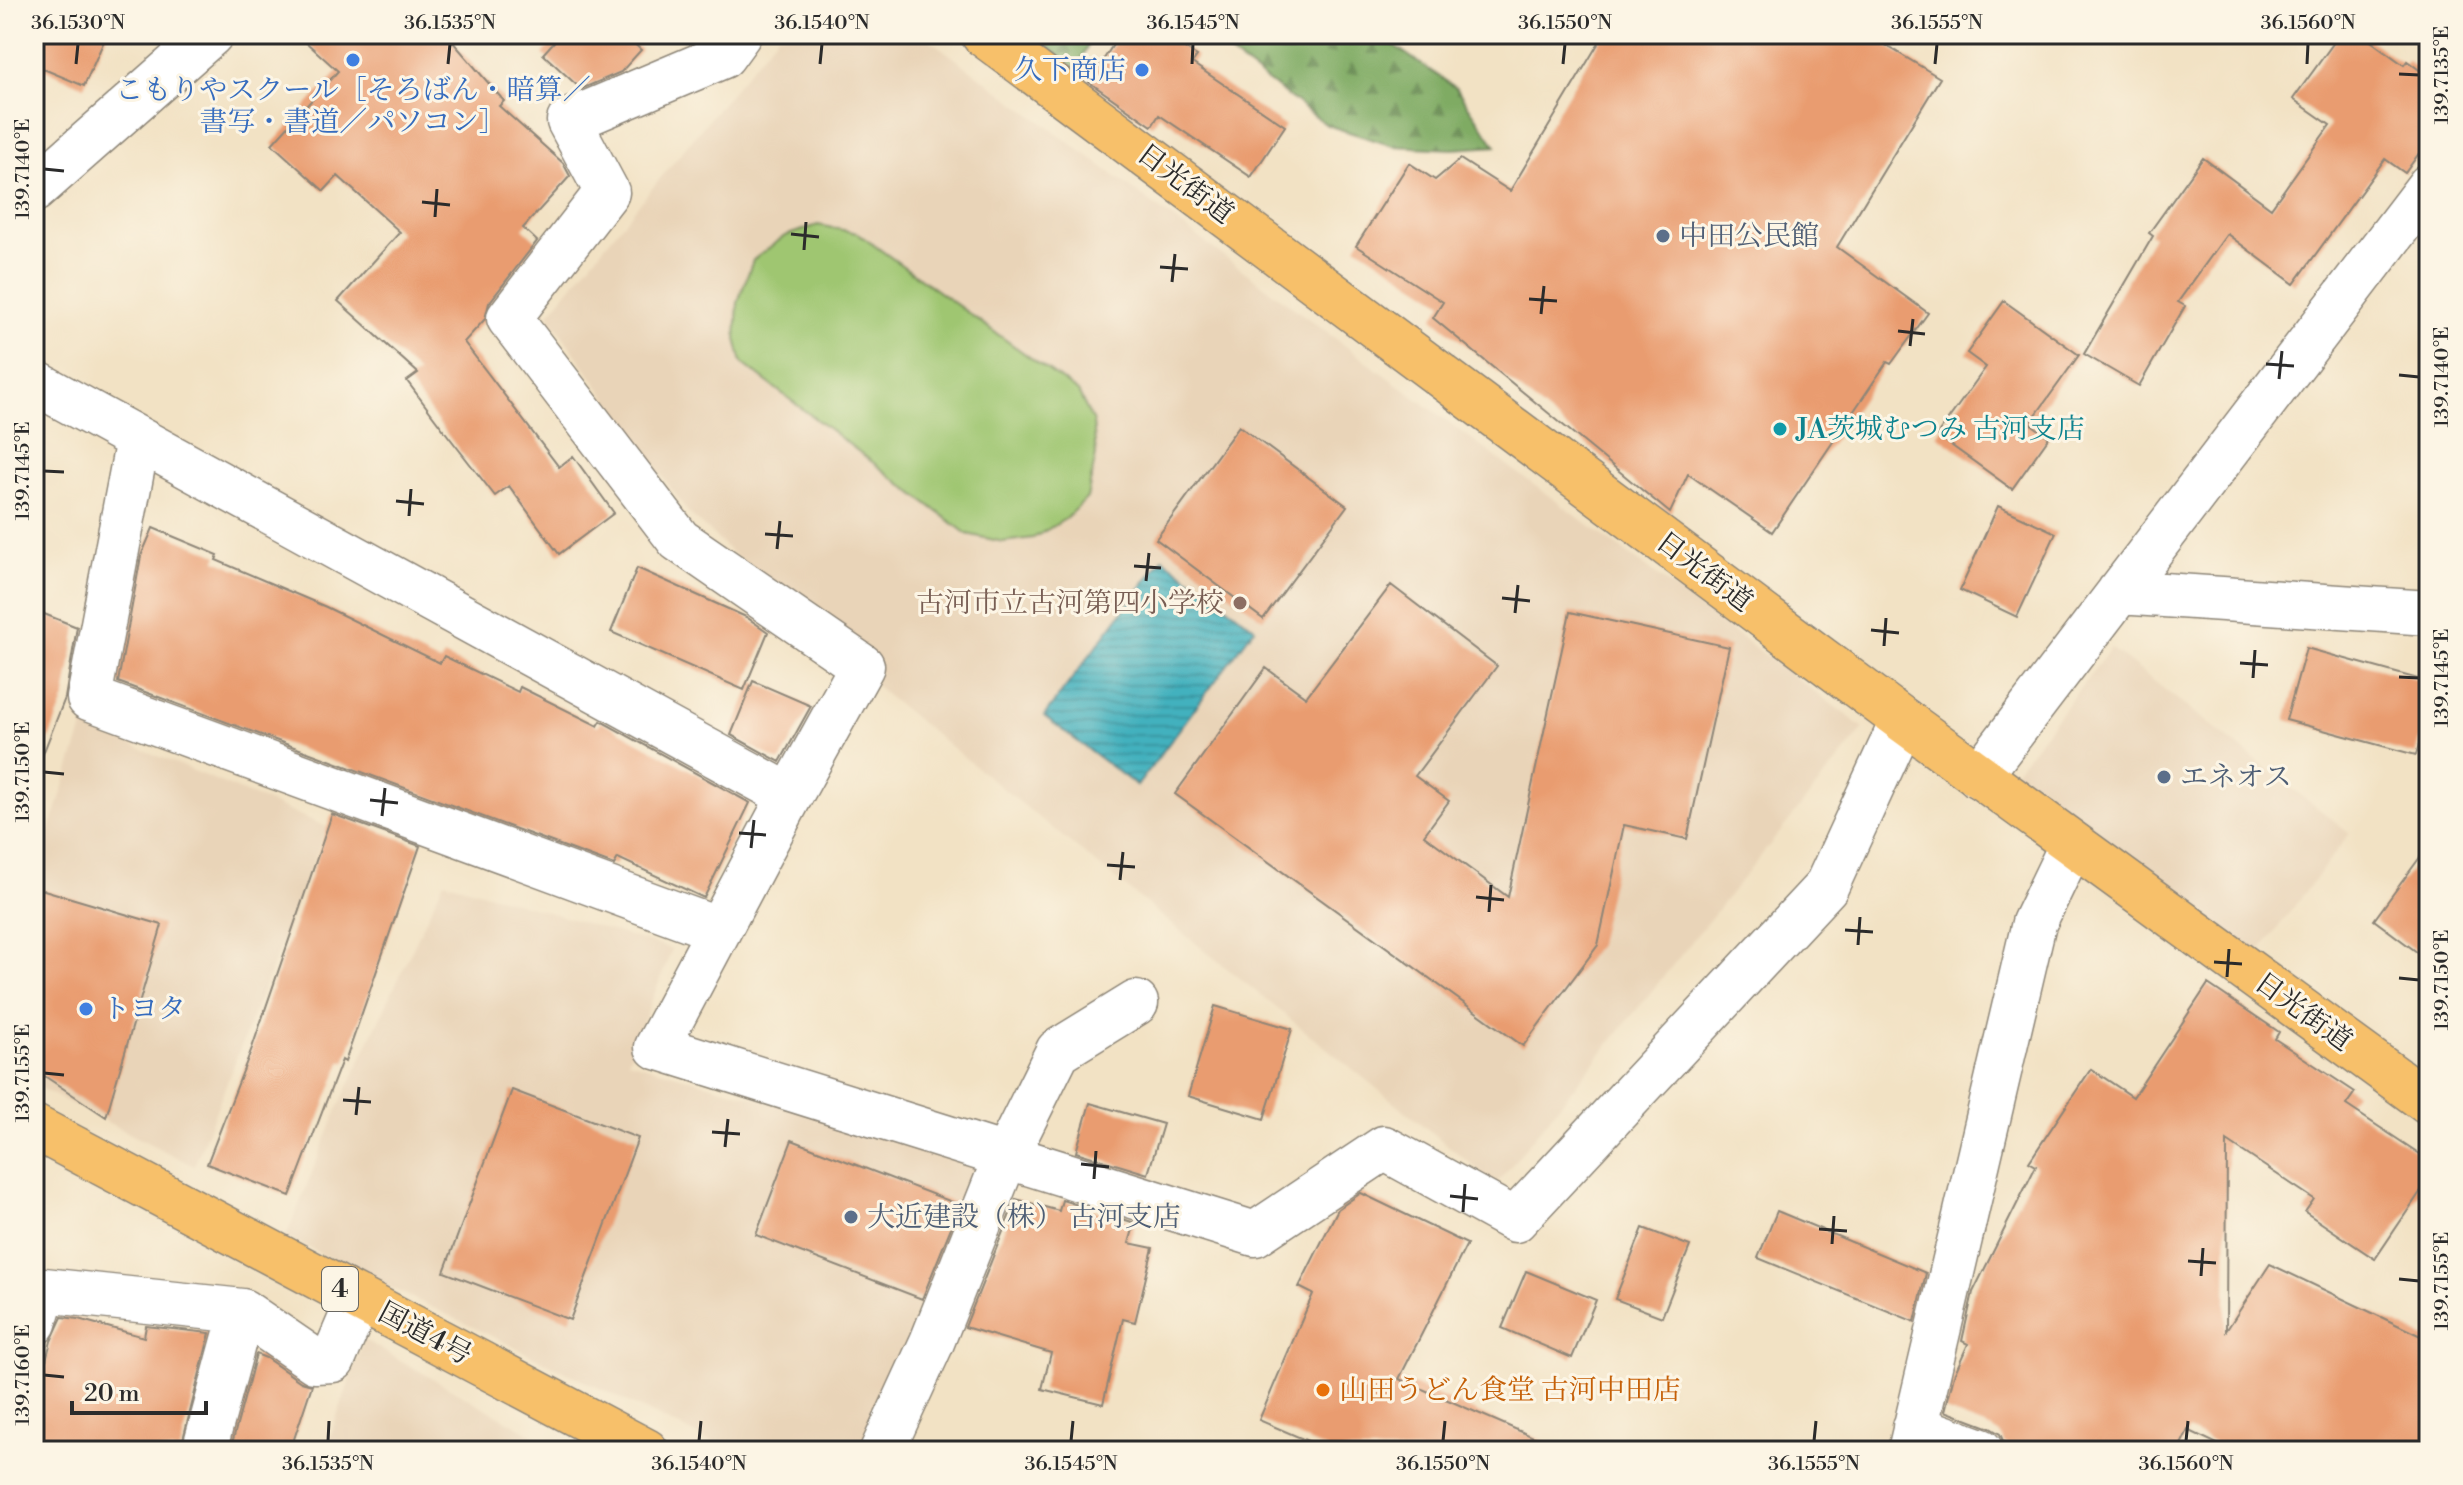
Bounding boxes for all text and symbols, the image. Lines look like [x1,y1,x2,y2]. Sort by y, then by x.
text: 36.1530°N [31,11,125,36]
text: 36.1535°N [404,11,496,36]
text: 36.1540°N [774,11,870,36]
text: 36.1545°N [1146,11,1240,36]
text: 36.1550°N [1518,11,1612,36]
text: 36.1555°N [1891,11,1983,36]
text: 36.1560°N [2260,11,2356,36]
text: 139.7135°E [2430,26,2455,124]
marker: こもりやスクール［そろばん・暗算／ 書写・書道／パソコン］ [344,51,362,69]
place label: 久下商店 [1014,53,1126,88]
marker: 久下商店 [1133,61,1151,79]
place label: こもりやスクール［そろばん・暗算／ 書写・書道／パソコン］ [115,73,591,140]
text: 139.7140°E [11,118,36,220]
street label: 日光街道 [1130,136,1240,232]
place label: 中田公民館 [1679,219,1819,254]
marker: 中田公民館 [1654,227,1672,245]
text: 139.7140°E [2430,326,2455,428]
place label: JA茨城むつみ 古河支店 [1795,412,2085,447]
marker: JA茨城むつみ 古河支店 [1771,420,1789,438]
text: 139.7145°E [11,422,36,520]
street label: 日光街道 [1649,524,1759,620]
place label: 古河市立古河第四小学校 [916,586,1224,621]
marker: 古河市立古河第四小学校 [1231,594,1249,612]
text: 139.7145°E [2430,629,2455,727]
text: 139.7150°E [11,721,36,823]
place label: エネオス [2180,760,2292,795]
marker: エネオス [2155,768,2173,786]
text: 139.7150°E [2430,929,2455,1031]
street label: 日光街道 [2247,965,2359,1059]
place label: トヨタ [102,992,186,1027]
marker: トヨタ [77,1000,95,1018]
text: 139.7155°E [11,1024,36,1122]
place label: 大近建設（株） 古河支店 [867,1200,1181,1235]
marker: 大近建設（株） 古河支店 [842,1208,860,1226]
text: 139.7155°E [2430,1232,2455,1330]
road number: 4 [322,1267,358,1311]
street label: 国道4号 [372,1295,478,1373]
text: 139.7160°E [11,1324,36,1426]
scale bar [72,1365,206,1415]
place label: 山田うどん食堂 古河中田店 [1339,1373,1681,1408]
text: 20 m [84,1379,140,1409]
marker: 山田うどん食堂 古河中田店 [1314,1381,1332,1399]
text: 36.1535°N [282,1452,374,1477]
text: 36.1540°N [651,1452,747,1477]
text: 36.1545°N [1024,1452,1118,1477]
text: 36.1550°N [1396,1452,1490,1477]
text: 36.1555°N [1768,1452,1860,1477]
text: 36.1560°N [2138,1452,2234,1477]

